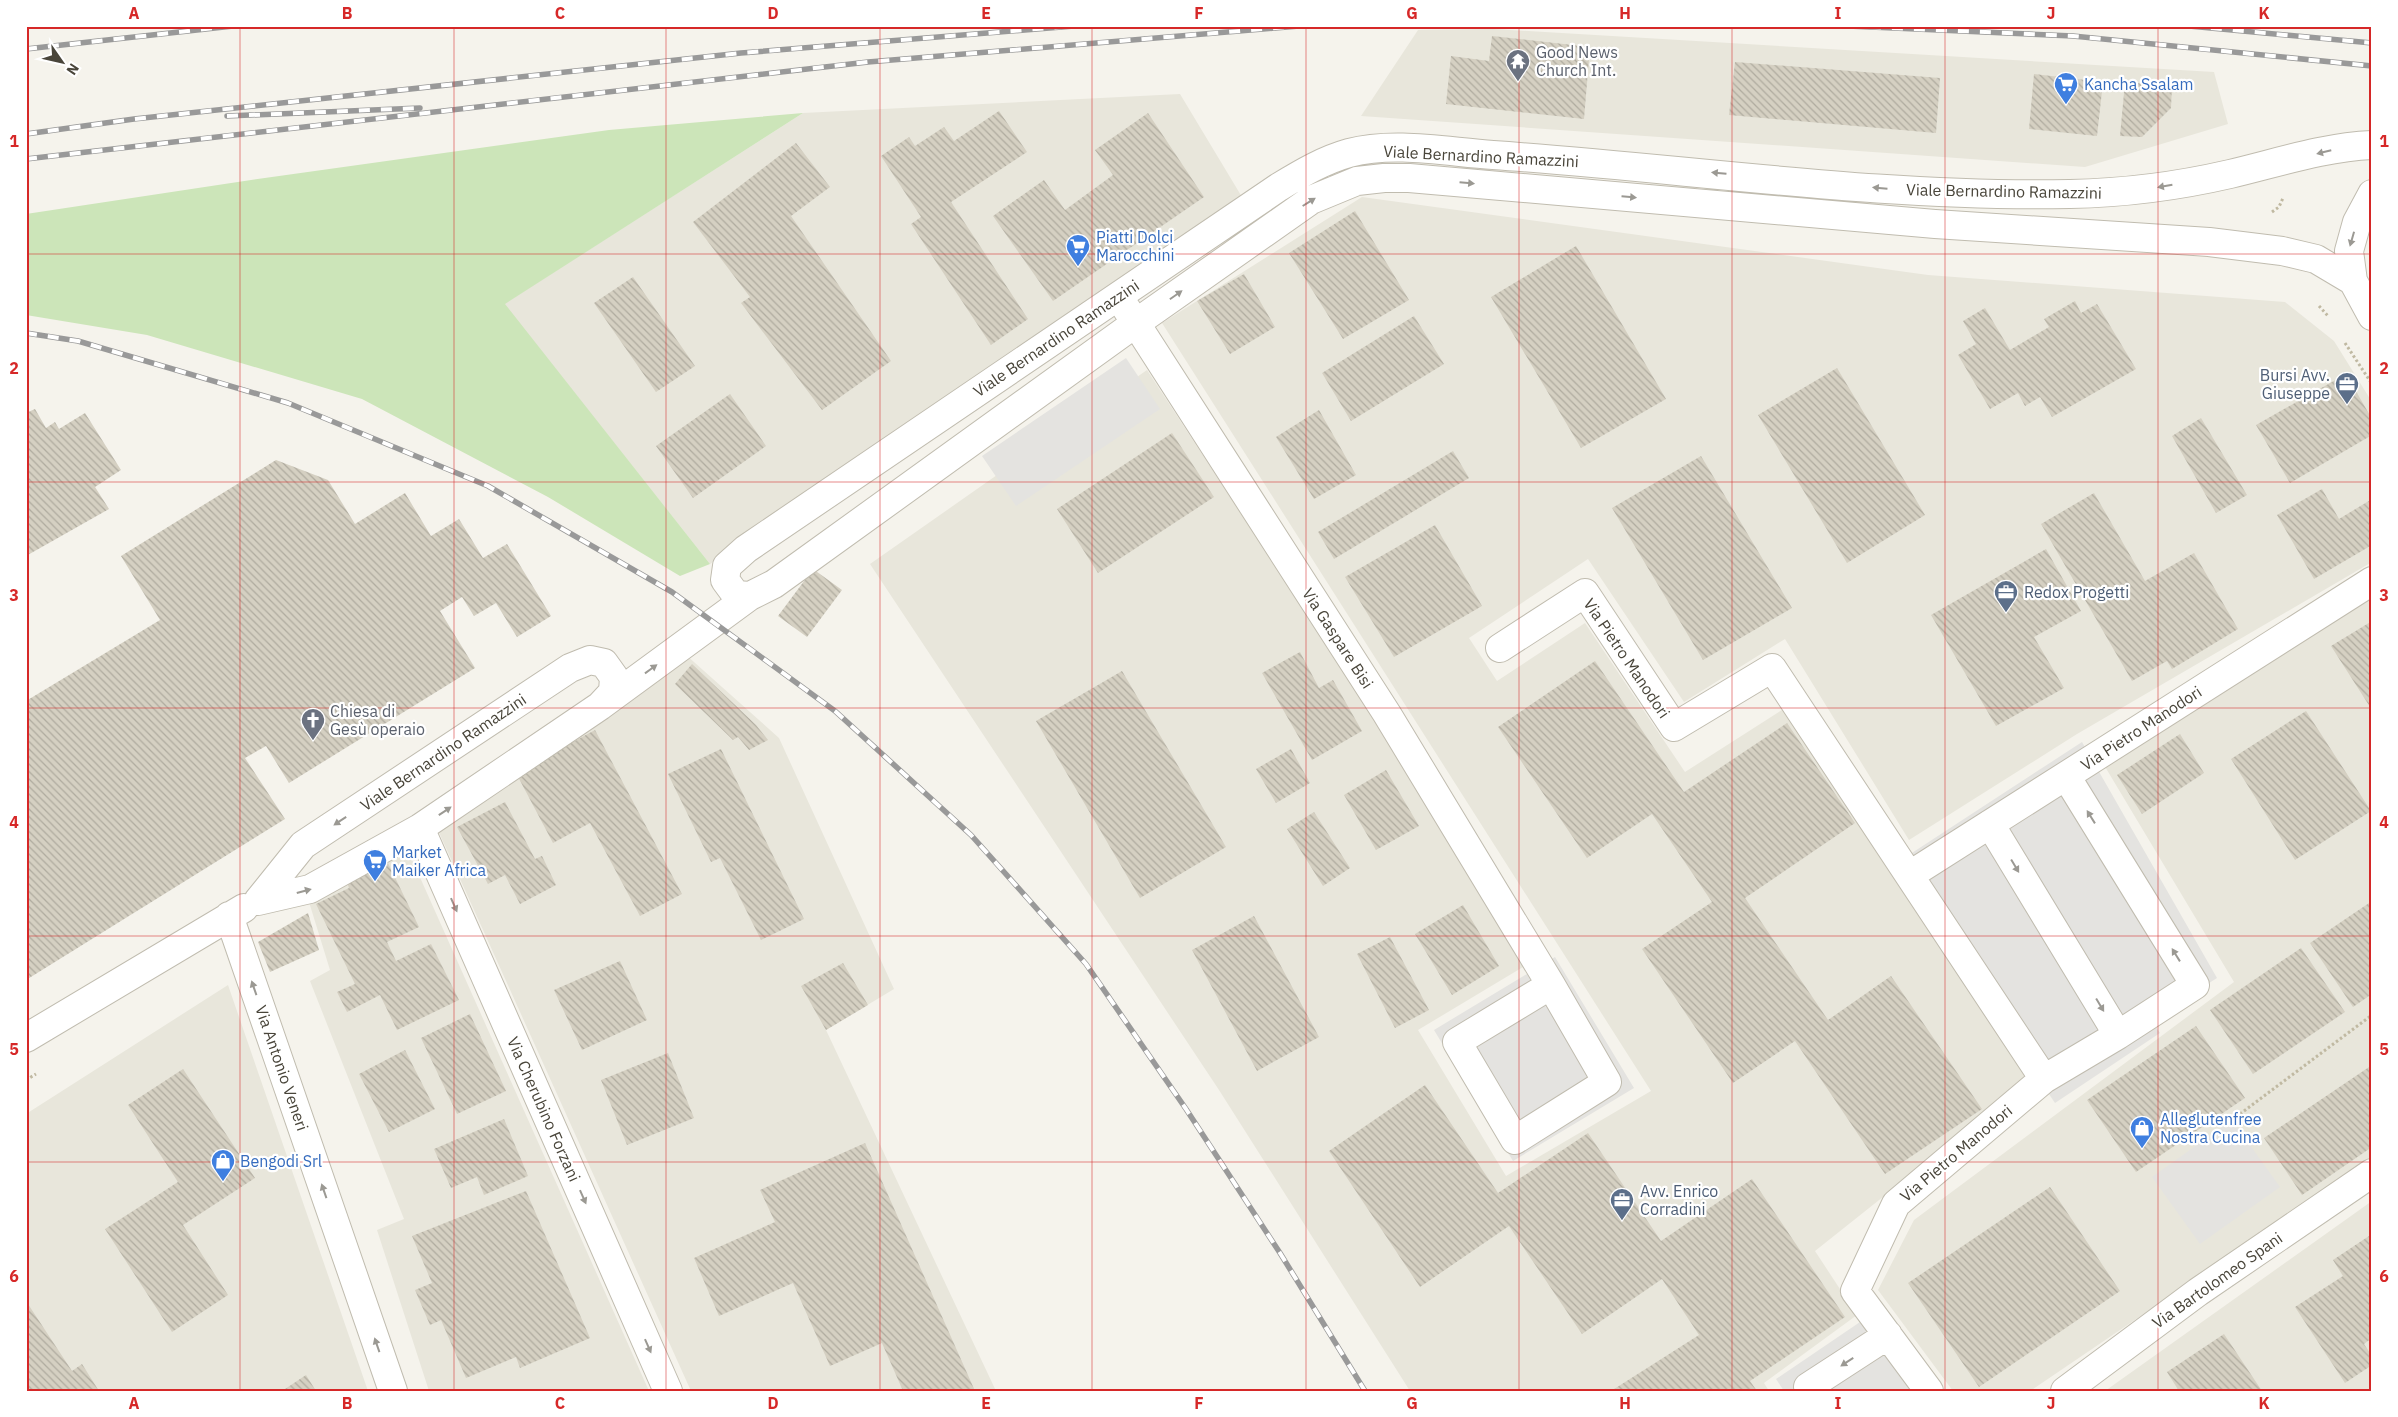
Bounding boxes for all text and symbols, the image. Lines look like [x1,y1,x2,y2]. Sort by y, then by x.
text: A [129,3,140,23]
text: B [342,3,353,23]
text: C [555,3,565,23]
text: D [767,3,779,23]
text: E [981,3,991,23]
text: F [1194,3,1204,23]
text: G [1406,3,1418,23]
text: H [1619,3,1631,23]
text: I [1835,3,1842,23]
text: J [2047,3,2055,23]
text: K [2258,3,2270,23]
north arrow [38,38,88,88]
place label: Good News Church Int. [1536,42,1618,80]
temple icon: Good News Church Int. [1505,48,1531,82]
text: N [62,60,83,79]
supermarket icon: Kancha Ssalam [2053,71,2079,105]
place label: Kancha Ssalam [2084,74,2194,94]
text: 1 [9,131,19,151]
text: 1 [2379,131,2389,151]
street label: Viale Bernardino Ramazzini [1383,141,1579,171]
one-way arrow [2316,148,2331,156]
one-way arrow [1710,169,1726,177]
one-way arrow [1459,179,1475,187]
street label: Viale Bernardino Ramazzini [1906,179,2102,203]
one-way arrow [2156,182,2172,190]
one-way arrow [1872,184,1888,192]
one-way arrow [1621,193,1637,201]
one-way arrow [1303,197,1316,207]
place label: Piatti Dolci Marocchini [1096,227,1174,265]
one-way arrow [2348,231,2356,246]
supermarket icon: Piatti Dolci Marocchini [1065,233,1091,267]
street label: Viale Bernardino Ramazzini [969,275,1143,401]
one-way arrow [1169,290,1183,300]
text: 2 [9,358,19,378]
text: 2 [2379,358,2389,378]
place label: Bursi Avv. Giuseppe [2260,365,2330,403]
office icon: Bursi Avv. Giuseppe [2334,371,2360,405]
office icon: Redox Progetti [1993,579,2019,613]
place label: Redox Progetti [2024,582,2129,602]
street label: Via Gaspare Bisi [1298,584,1378,692]
text: 3 [9,585,19,605]
text: 3 [2379,585,2389,605]
street label: Via Pietro Manodori [1579,594,1675,722]
one-way arrow [644,664,658,674]
street label: Via Pietro Manodori [2077,681,2205,775]
street label: Viale Bernardino Ramazzini [356,689,530,815]
place label: Chiesa di Gesù operaio [330,701,425,739]
church icon: Chiesa di Gesù operaio [300,707,326,741]
one-way arrow [438,806,452,816]
one-way arrow [2087,810,2096,823]
text: 4 [9,812,19,832]
text: 4 [2379,812,2389,832]
one-way arrow [333,816,347,826]
place label: Market Maiker Africa [392,842,486,880]
supermarket icon: Market Maiker Africa [362,848,388,882]
one-way arrow [2011,860,2020,873]
one-way arrow [297,886,312,894]
one-way arrow [450,898,458,912]
one-way arrow [2172,949,2181,962]
one-way arrow [250,980,258,995]
one-way arrow [2095,999,2104,1012]
street label: Via Antonio Veneri [251,1003,313,1133]
street label: Via Cherubino Forzani [503,1034,585,1184]
text: 5 [9,1039,19,1059]
text: 5 [2379,1039,2389,1059]
street label: Via Pietro Manodori [1896,1100,2016,1206]
place label: Alleglutenfree Nostra Cucina [2160,1109,2262,1147]
shop icon: Alleglutenfree Nostra Cucina [2129,1115,2155,1149]
shop icon: Bengodi Srl [210,1148,236,1182]
place label: Bengodi Srl [240,1151,322,1171]
place label: Avv. Enrico Corradini [1640,1181,1718,1219]
one-way arrow [320,1183,328,1198]
office icon: Avv. Enrico Corradini [1609,1187,1635,1221]
one-way arrow [579,1190,587,1204]
street label: Via Bartolomeo Spani [2148,1227,2286,1333]
text: 6 [9,1266,19,1286]
text: 6 [2379,1266,2389,1286]
one-way arrow [373,1337,381,1352]
one-way arrow [645,1339,653,1353]
one-way arrow [1840,1357,1853,1366]
text: A [129,1393,140,1413]
text: B [342,1393,353,1413]
text: C [555,1393,565,1413]
text: D [767,1393,779,1413]
text: E [981,1393,991,1413]
text: F [1194,1393,1204,1413]
text: G [1406,1393,1418,1413]
text: H [1619,1393,1631,1413]
text: I [1835,1393,1842,1413]
text: J [2047,1393,2055,1413]
text: K [2258,1393,2270,1413]

